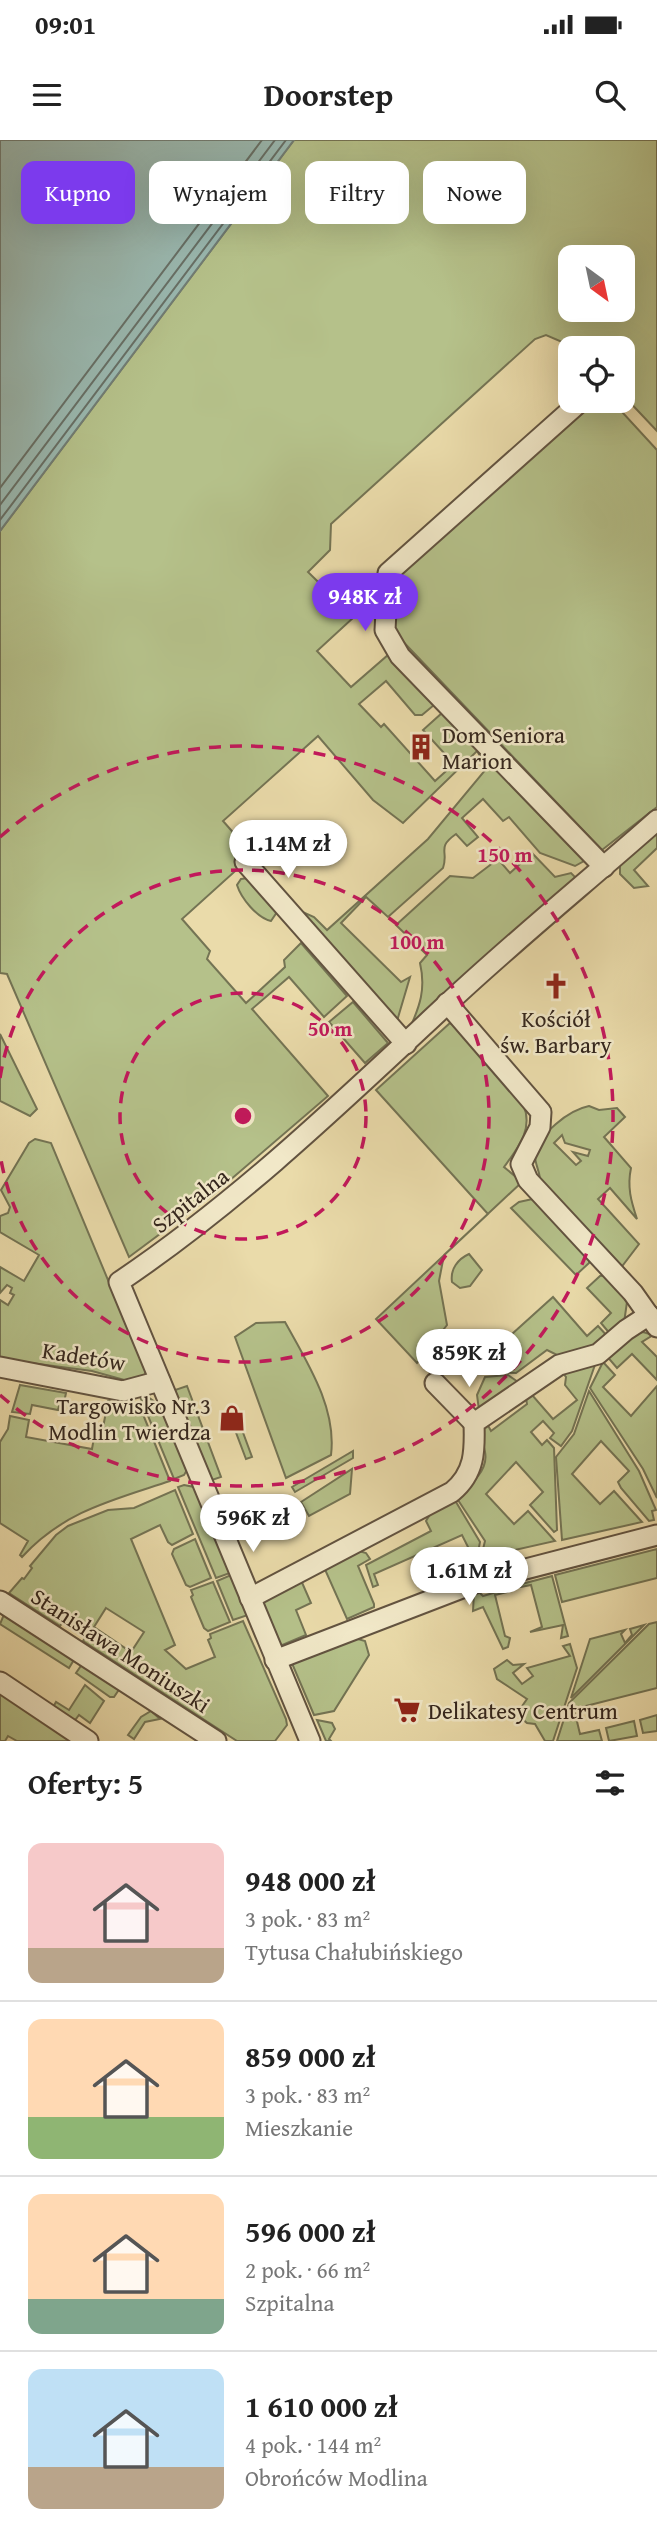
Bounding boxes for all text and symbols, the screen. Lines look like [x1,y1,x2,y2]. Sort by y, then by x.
text: 09:01 [35,5,96,44]
text: Doorstep [264,71,393,118]
icon: menu [28,76,66,114]
icon: search [591,76,629,114]
chip: Kupno [21,161,135,224]
chip: Wynajem [149,161,291,224]
chip: Filtry [305,161,409,224]
chip: Nowe [423,161,526,224]
north arrow [558,245,635,322]
map controls [558,245,635,413]
button: locate [558,336,635,413]
pin: 948K zł [300,574,430,633]
text: 948K zł [328,579,402,612]
place label: Dom Seniora Marion [442,718,565,777]
building icon: Dom Seniora Marion [406,732,436,762]
pin: 1.14M zł [216,820,360,880]
text: 1.14M zł [245,826,331,859]
text: 150 m [477,839,533,870]
text: 100 m [389,926,445,957]
church icon: Kościół św. Barbary [541,971,571,1001]
place label: Kościół św. Barbary [500,1002,612,1061]
text: 50 m [308,1013,352,1044]
centre of rings [231,1104,255,1128]
street label: Szpitalna [145,1159,235,1241]
pin: 859K zł [404,1330,534,1389]
street label: Kadetów [40,1333,129,1379]
text: 859K zł [432,1335,506,1368]
place label: Targowisko Nr.3 Modlin Twierdza [48,1389,211,1448]
shop icon: Targowisko Nr.3 Modlin Twierdza [217,1403,247,1433]
pin: 596K zł [188,1494,318,1554]
text: 596K zł [216,1500,290,1533]
pin: 1.61M zł [397,1548,541,1607]
text: 1.61M zł [426,1553,512,1586]
street label: Stanisława Moniuszki [25,1580,217,1720]
place label: Delikatesy Centrum [428,1694,618,1727]
supermarket icon: Delikatesy Centrum [392,1695,422,1725]
text: Oferty: 5 [28,1761,143,1805]
icon: filters [591,1764,629,1802]
text: 948 000 zł [245,1858,376,1902]
icon: home [84,1871,168,1955]
text: 3 pok. · 83 m² [245,1902,370,1935]
text: Tytusa Chałubińskiego [245,1935,463,1968]
text: 859 000 zł [245,2034,376,2078]
icon: home [84,2047,168,2131]
text: 3 pok. · 83 m² [245,2078,370,2111]
text: Mieszkanie [245,2111,353,2144]
text: 596 000 zł [245,2209,376,2253]
icon: home [84,2222,168,2306]
text: 2 pok. · 66 m² [245,2253,370,2286]
text: Szpitalna [245,2286,334,2319]
text: 1 610 000 zł [245,2384,398,2428]
icon: home [84,2397,168,2481]
text: 4 pok. · 144 m² [245,2428,381,2461]
text: Obrońców Modlina [245,2461,428,2494]

